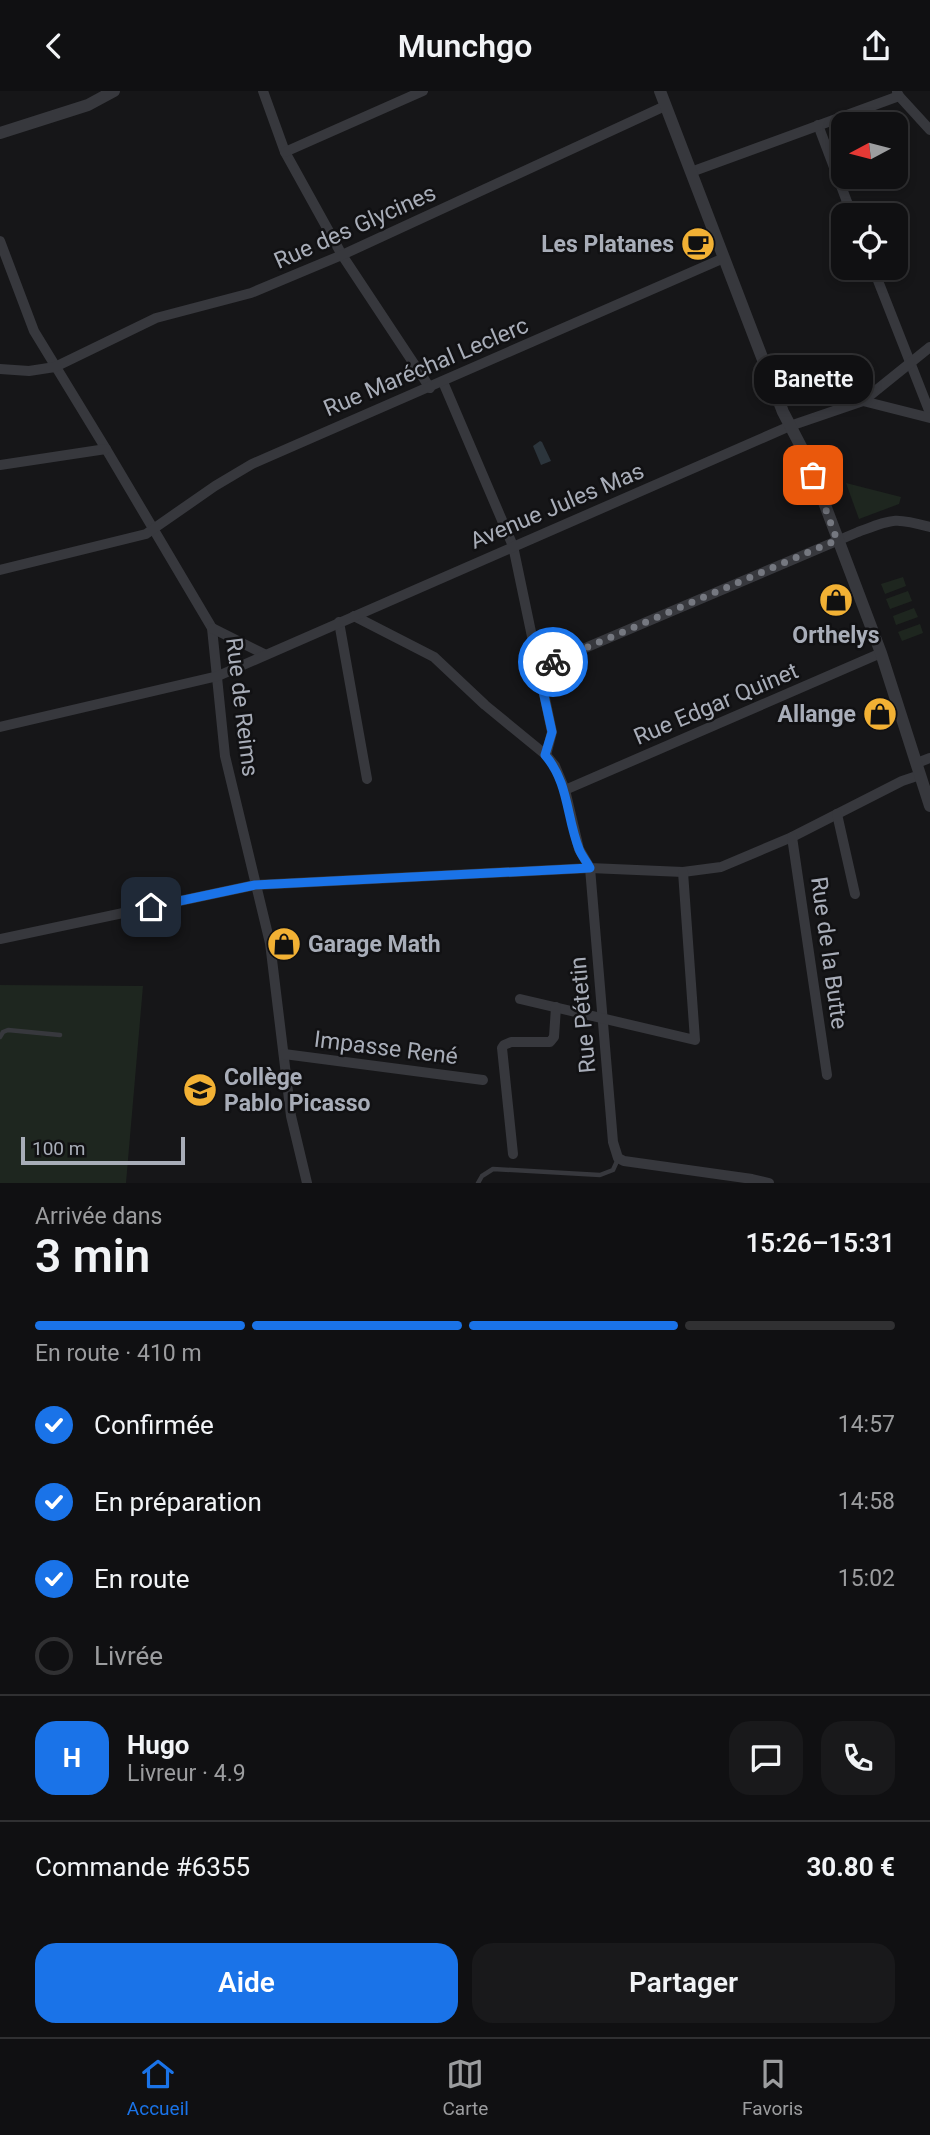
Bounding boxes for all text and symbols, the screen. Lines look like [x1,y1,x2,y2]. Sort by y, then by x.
icon: back [35,27,73,65]
text: Munchgo [398,27,532,65]
icon: share [857,27,895,65]
north arrow [831,112,908,189]
map controls [831,112,908,280]
street label: Rue des Glycines [270,179,440,275]
button: locate [831,203,908,280]
cafe icon: Les Platanes [679,225,717,263]
place label: Les Platanes [541,231,674,258]
street label: Rue Maréchal Leclerc [320,312,532,422]
callout: Banette [754,356,872,405]
text: Banette [773,366,854,393]
pin [783,445,843,505]
icon: bag [794,456,832,494]
street label: Avenue Jules Mas [466,457,648,555]
shop icon: Orthelys [817,581,855,619]
place label: Orthelys [792,622,880,649]
courier [518,627,588,697]
street label: Rue de Reims [220,636,264,778]
icon: bike [534,643,572,681]
street label: Rue Edgar Quinet [630,657,802,751]
shop icon: Allange [861,695,899,733]
place label: Allange [778,701,856,728]
street label: Rue de la Butte [805,875,853,1031]
pin [121,877,181,937]
icon: home [132,888,170,926]
shop icon: Garage Math [265,925,303,963]
place label: Garage Math [308,931,441,958]
street label: Rue Pétetin [564,956,602,1074]
street label: Impasse René [313,1026,459,1070]
place label: Collège Pablo Picasso [224,1064,371,1117]
school or university icon: Collège Pablo Picasso [181,1071,219,1109]
scale bar [21,1134,186,1166]
text: 100 m [32,1137,85,1160]
text: Arrivée dans [35,1203,162,1230]
text: 15:26–15:31 [745,1228,895,1258]
text: 3 min [35,1229,150,1283]
text: En route · 410 m [35,1340,202,1367]
icon: check [35,1406,73,1444]
text: Confirmée [94,1410,214,1440]
text: 14:57 [838,1411,895,1438]
icon: check [35,1483,73,1521]
text: En préparation [94,1487,262,1517]
text: 14:58 [838,1488,895,1515]
icon: check [35,1560,73,1598]
text: En route [94,1564,190,1594]
text: 15:02 [838,1565,895,1592]
text: Livrée [94,1641,163,1671]
button: chat [729,1721,803,1795]
button: phone [821,1721,895,1795]
text: Hugo [127,1730,189,1760]
text: H [63,1743,81,1773]
text: Livreur · 4.9 [127,1760,246,1787]
text: Commande #6355 [35,1852,250,1882]
text: 30.80 € [806,1852,895,1882]
button: Aide [35,1943,458,2023]
button: Partager [472,1943,895,2023]
tab: Accueil [127,2055,189,2120]
tab: Carte [442,2055,488,2120]
tab: Favoris [742,2055,803,2120]

